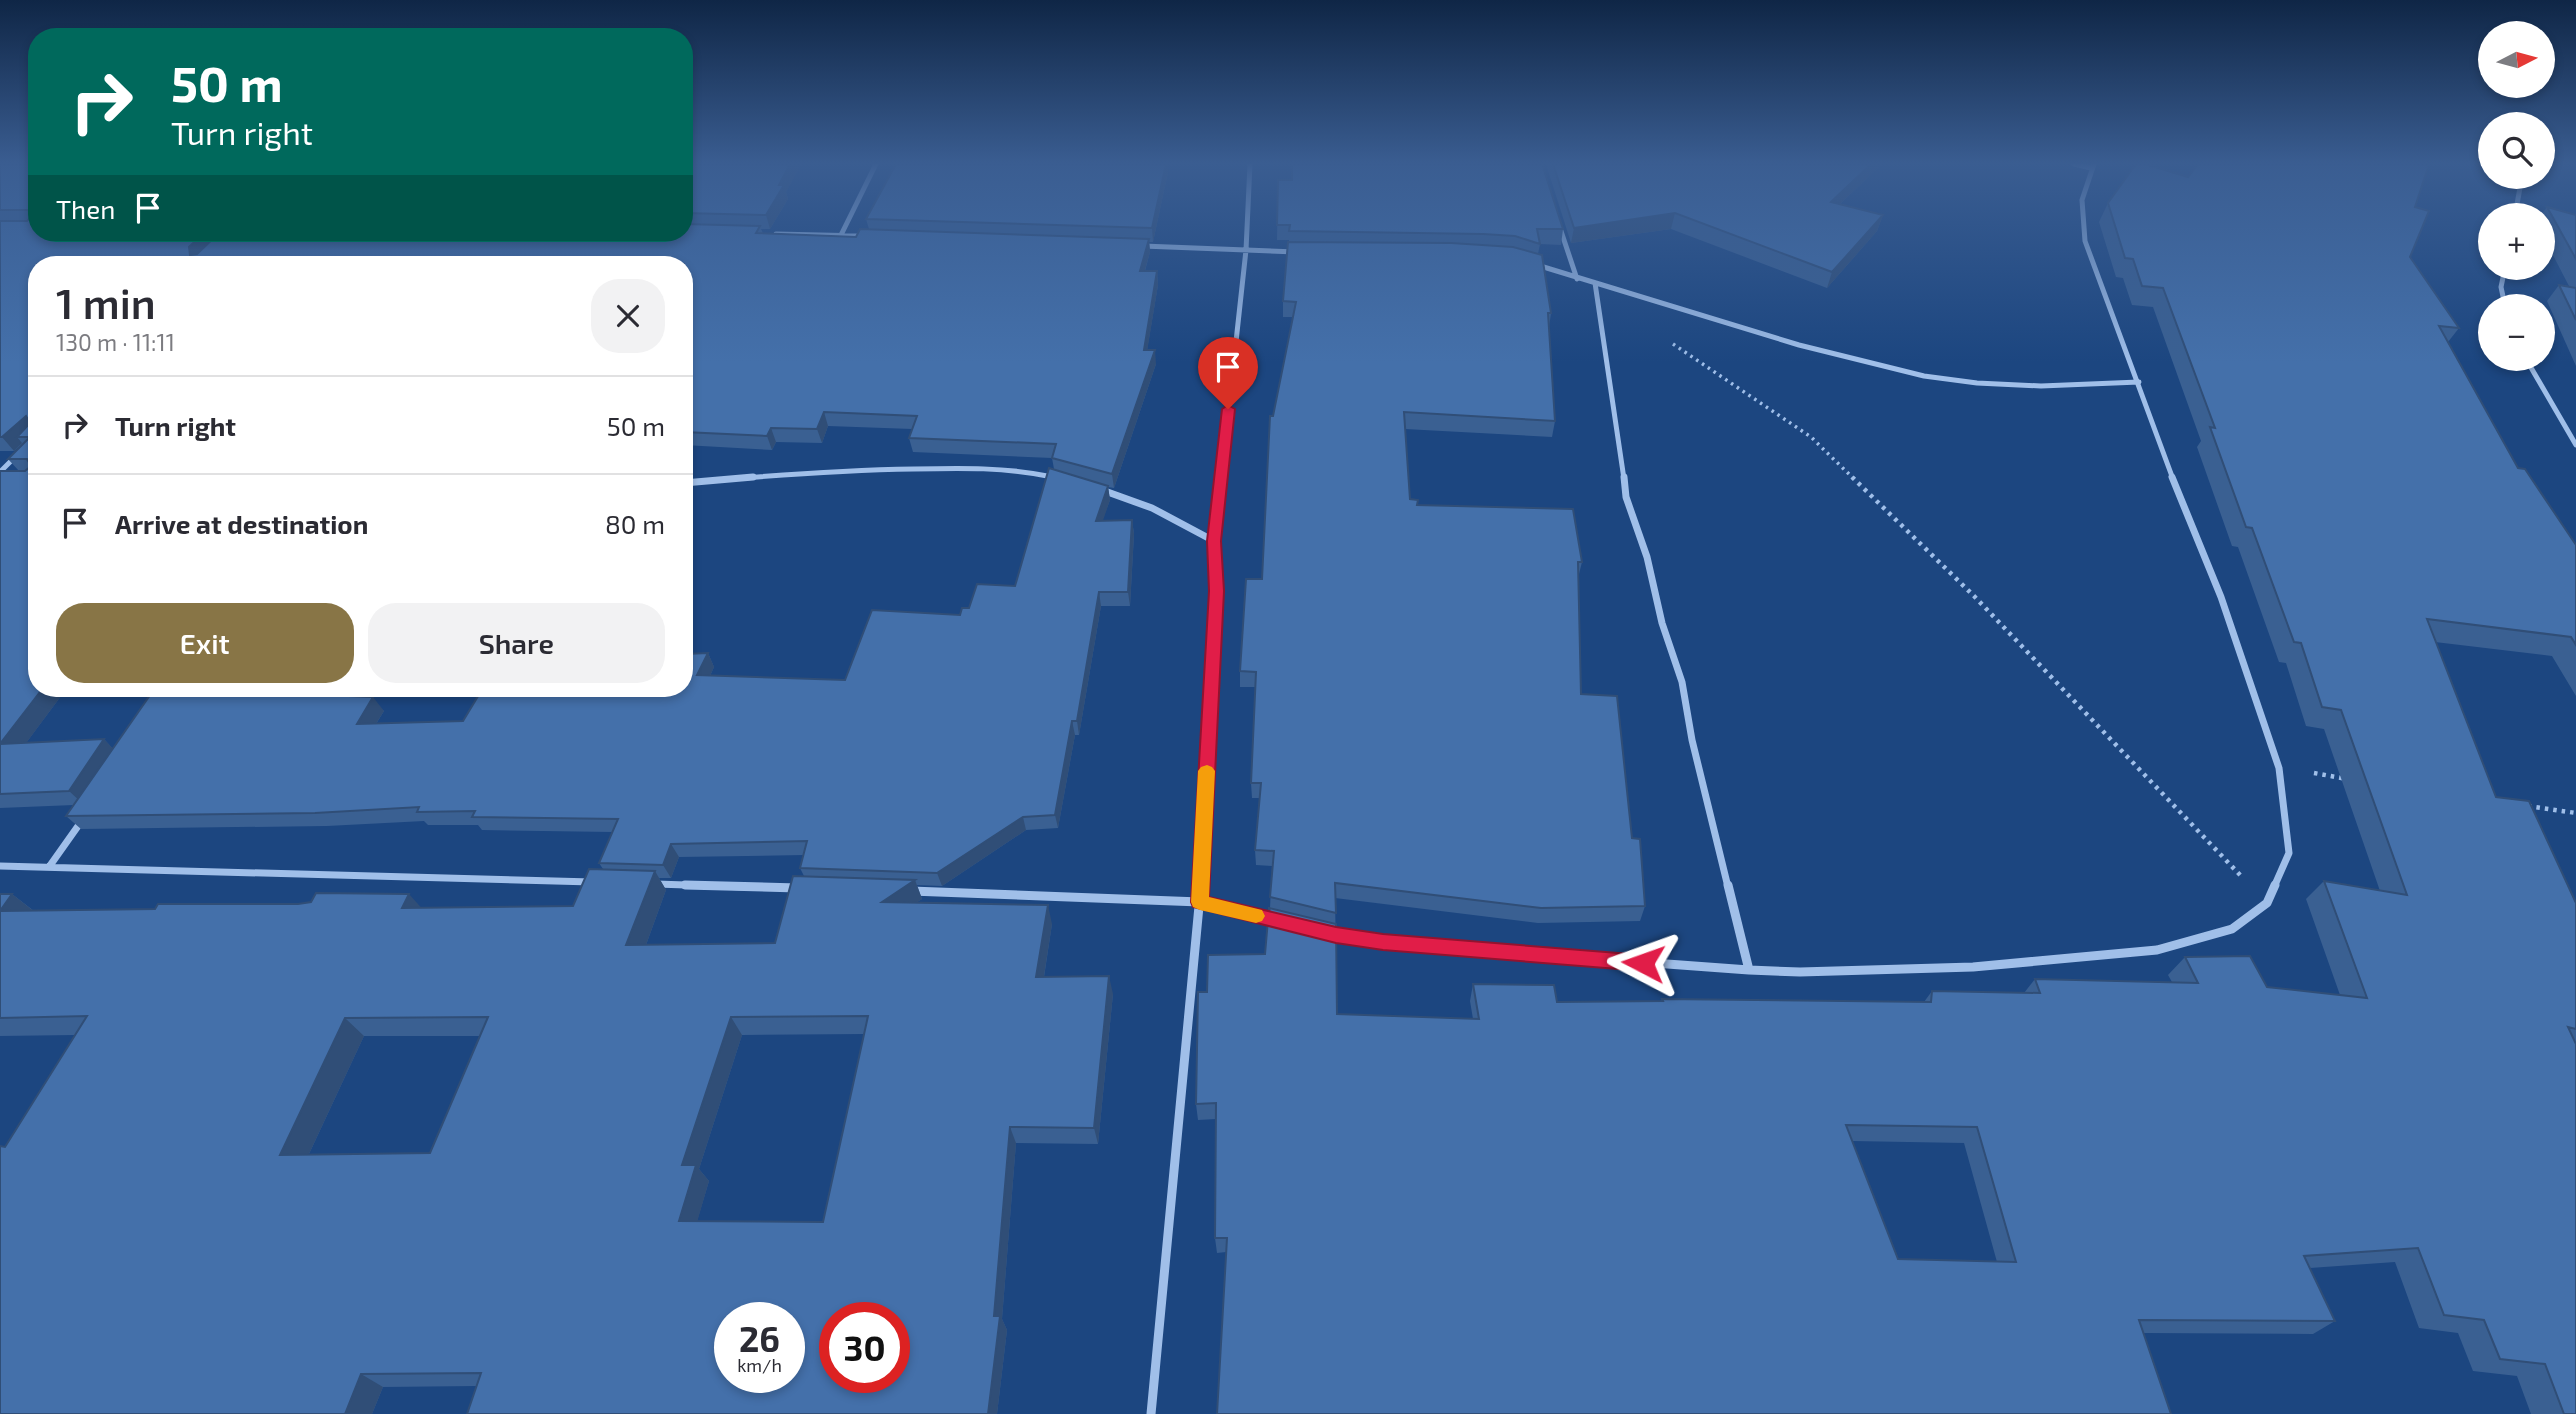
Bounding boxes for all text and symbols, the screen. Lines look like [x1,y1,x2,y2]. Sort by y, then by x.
north arrow [2478,21,2555,98]
map controls [2478,21,2555,371]
text: 50 m [171,53,283,112]
icon: right [56,56,147,147]
button: search [2478,112,2555,189]
text: Turn right [171,113,313,151]
icon: arrive [129,189,167,227]
text: Then [56,193,115,224]
button: + [2478,203,2555,280]
text: 1 min [56,277,156,327]
button: close [591,279,665,353]
button: − [2478,294,2555,371]
text: 130 m · 11:11 [56,328,175,356]
pin [1198,337,1258,409]
icon: arrive [1209,348,1247,386]
icon: right [56,406,94,444]
text: Turn right [115,410,236,441]
text: 50 m [607,410,665,441]
icon: arrive [56,504,94,542]
text: Arrive at destination [115,508,368,539]
text: 80 m [605,508,665,539]
button: Exit [56,603,354,683]
button: Share [368,603,665,683]
position arrow [1606,926,1680,1000]
speed limit sign: 30 [819,1302,910,1393]
text: 26 [739,1317,780,1359]
text: km/h [737,1354,782,1376]

